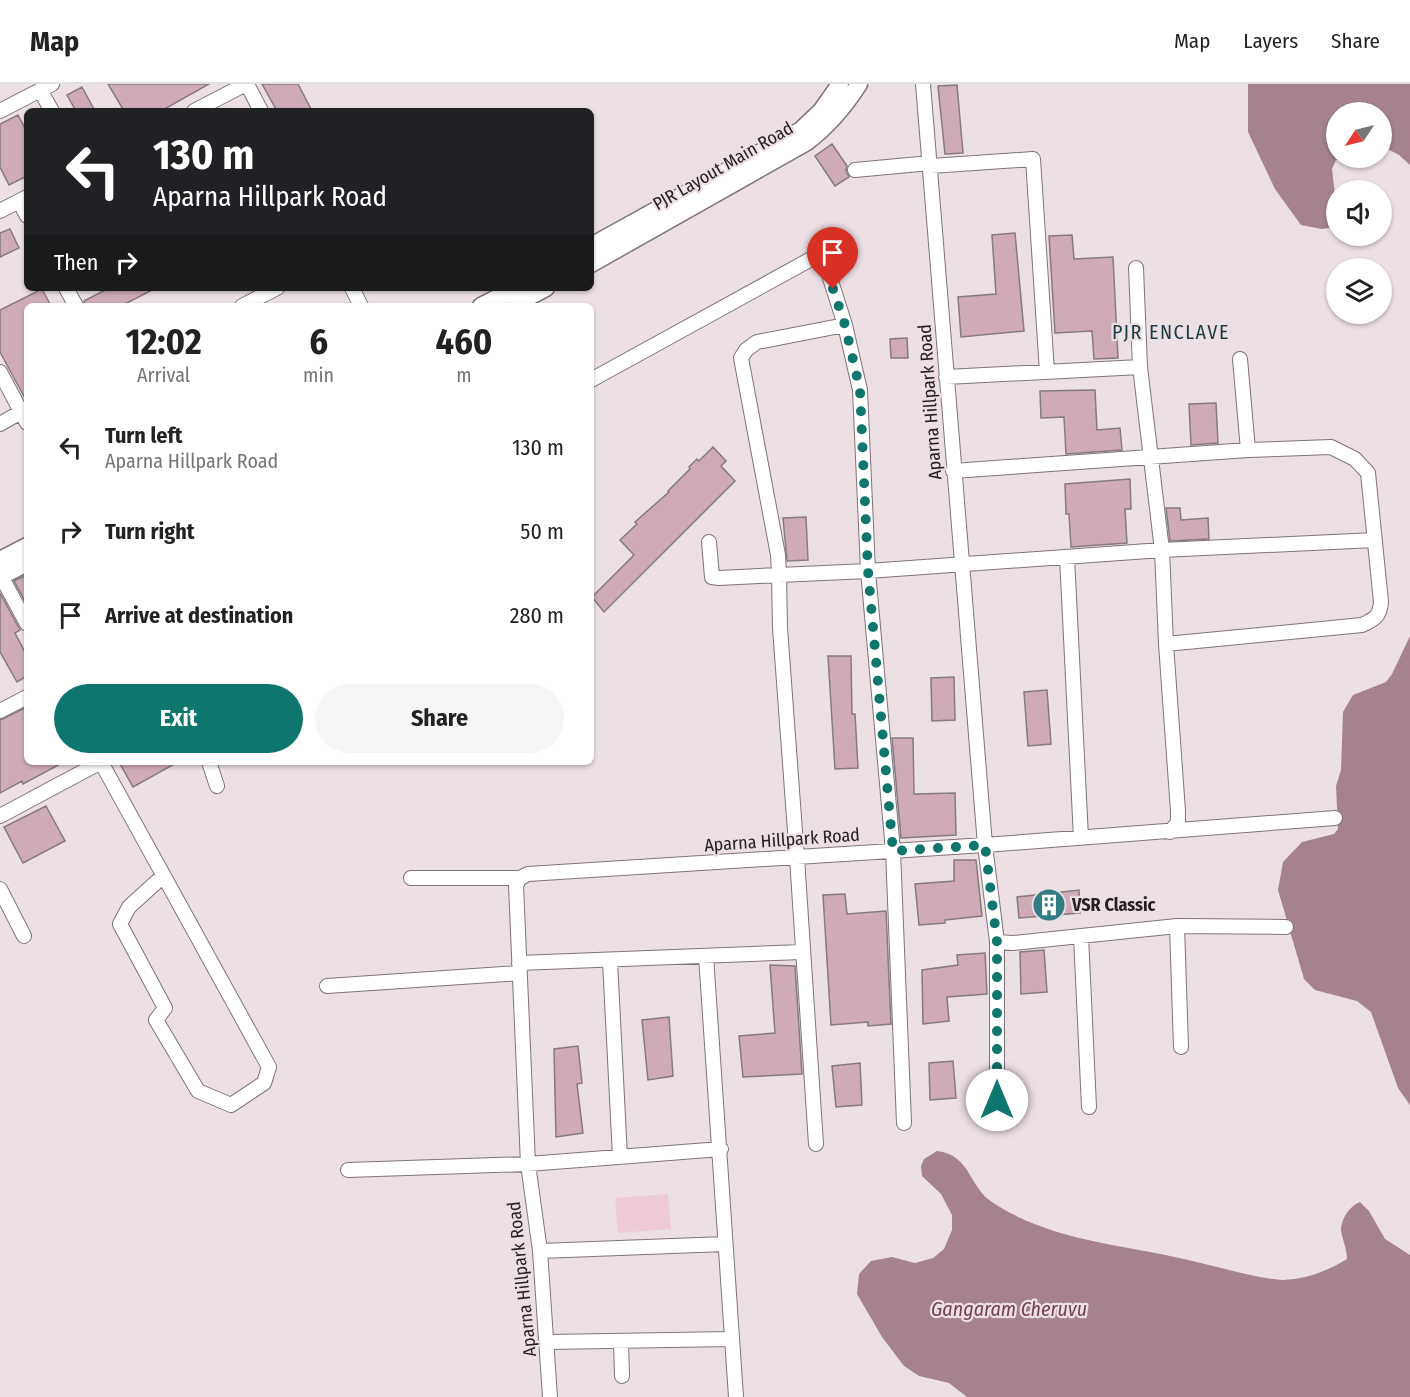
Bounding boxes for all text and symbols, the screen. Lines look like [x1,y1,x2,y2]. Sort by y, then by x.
text: Map [30,25,79,58]
text: Map [1174,28,1210,54]
text: Layers [1243,28,1298,54]
text: Share [1331,28,1380,54]
north arrow [1326,102,1392,168]
map controls [1326,102,1392,324]
street label: PJR Layout Main Road [649,117,797,215]
text: 130 m [153,130,254,180]
icon: left [54,132,132,210]
button: sound [1326,180,1392,246]
text: Aparna Hillpark Road [153,181,387,213]
pin [807,227,858,289]
icon: arrive [816,236,849,269]
icon: right [110,246,143,279]
text: Then [54,249,98,276]
button: layers [1326,258,1392,324]
text: 12:02 [125,320,202,364]
text: 6 [309,320,328,364]
text: 460 [436,320,493,364]
district label: PJR ENCLAVE [1112,320,1230,344]
street label: Aparna Hillpark Road [914,323,946,481]
text: Arrival [137,363,190,387]
text: min [303,363,334,387]
text: m [456,363,472,387]
text: Turn left [105,422,183,449]
icon: left [54,431,87,464]
text: 130 m [512,434,564,461]
text: Aparna Hillpark Road [105,449,278,473]
icon: right [54,515,87,548]
text: Turn right [105,518,194,545]
text: 50 m [520,518,564,545]
icon: arrive [54,599,87,632]
text: Arrive at destination [105,602,293,629]
text: 280 m [510,602,564,629]
button: Exit [54,684,303,753]
button: Share [315,684,564,753]
street label: Aparna Hillpark Road [703,824,861,856]
building icon: VSR Classic [1031,887,1067,923]
place label: VSR Classic [1071,894,1156,916]
position arrow [965,1068,1029,1132]
street label: Aparna Hillpark Road [503,1200,541,1358]
water label: Gangaram Cheruvu [931,1297,1087,1321]

